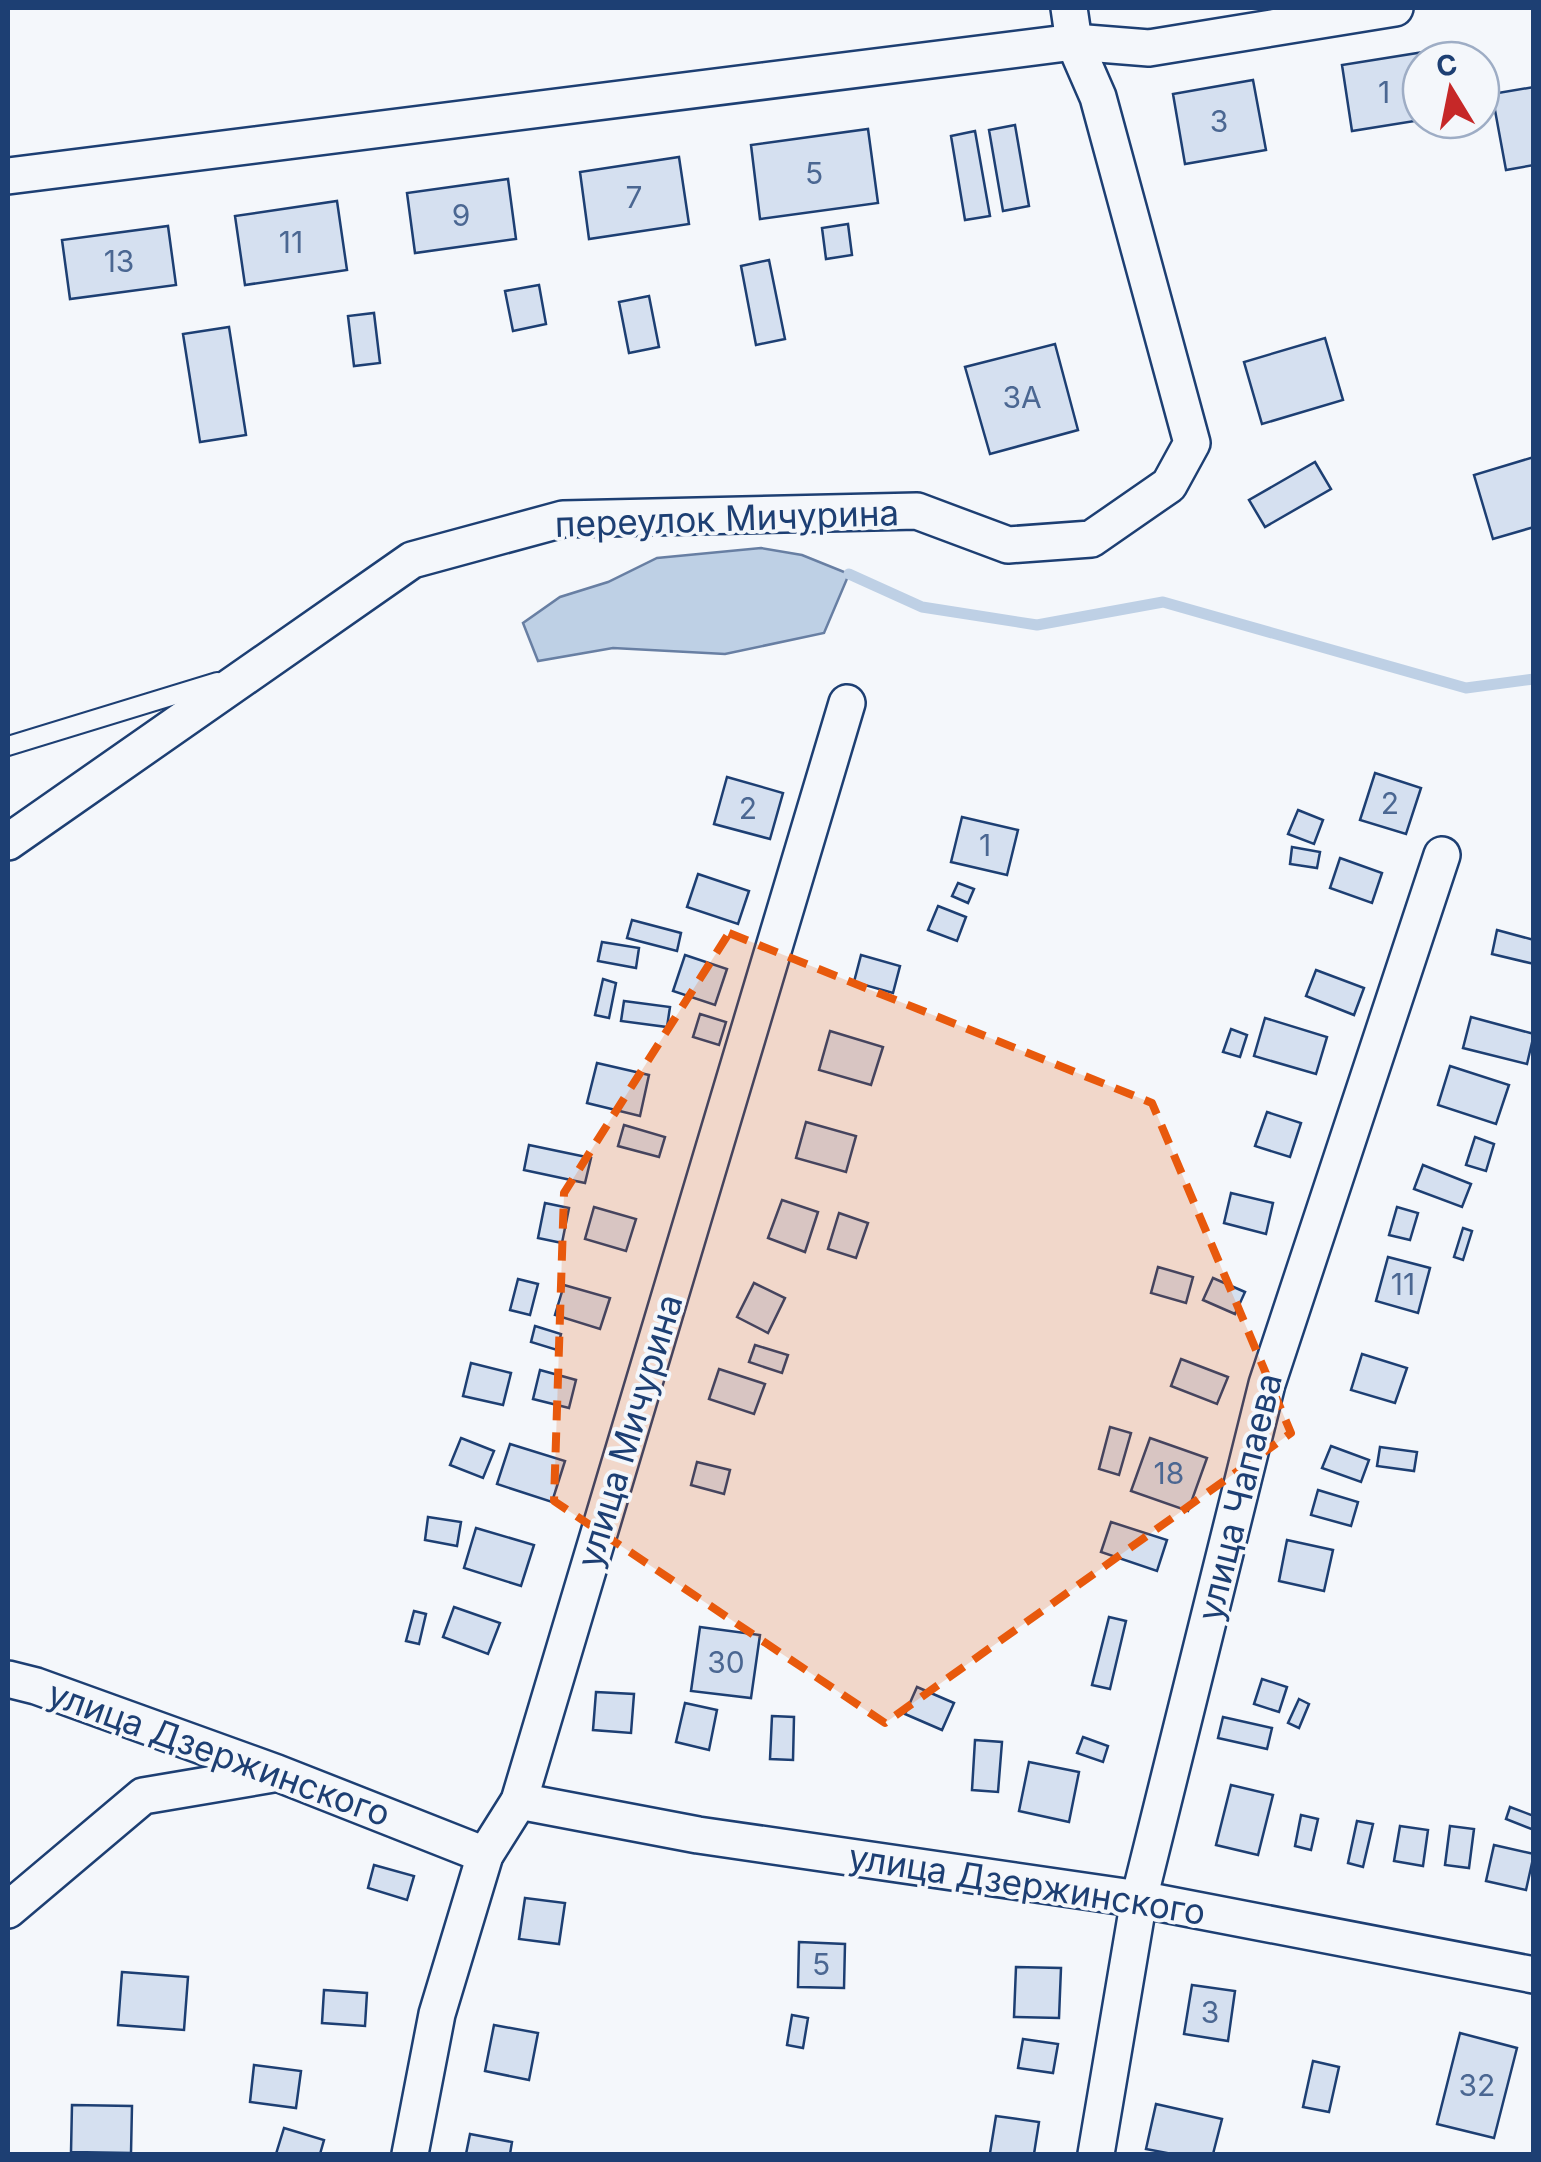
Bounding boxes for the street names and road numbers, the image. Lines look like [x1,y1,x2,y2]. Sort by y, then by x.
street label: переулок Мичурина [554,491,900,545]
street label: улица Мичурина [568,1289,691,1572]
street label: улица Чапаева [1188,1369,1290,1625]
street label: улица Дзержинского [43,1672,396,1835]
street label: улица Дзержинского [846,1835,1209,1933]

